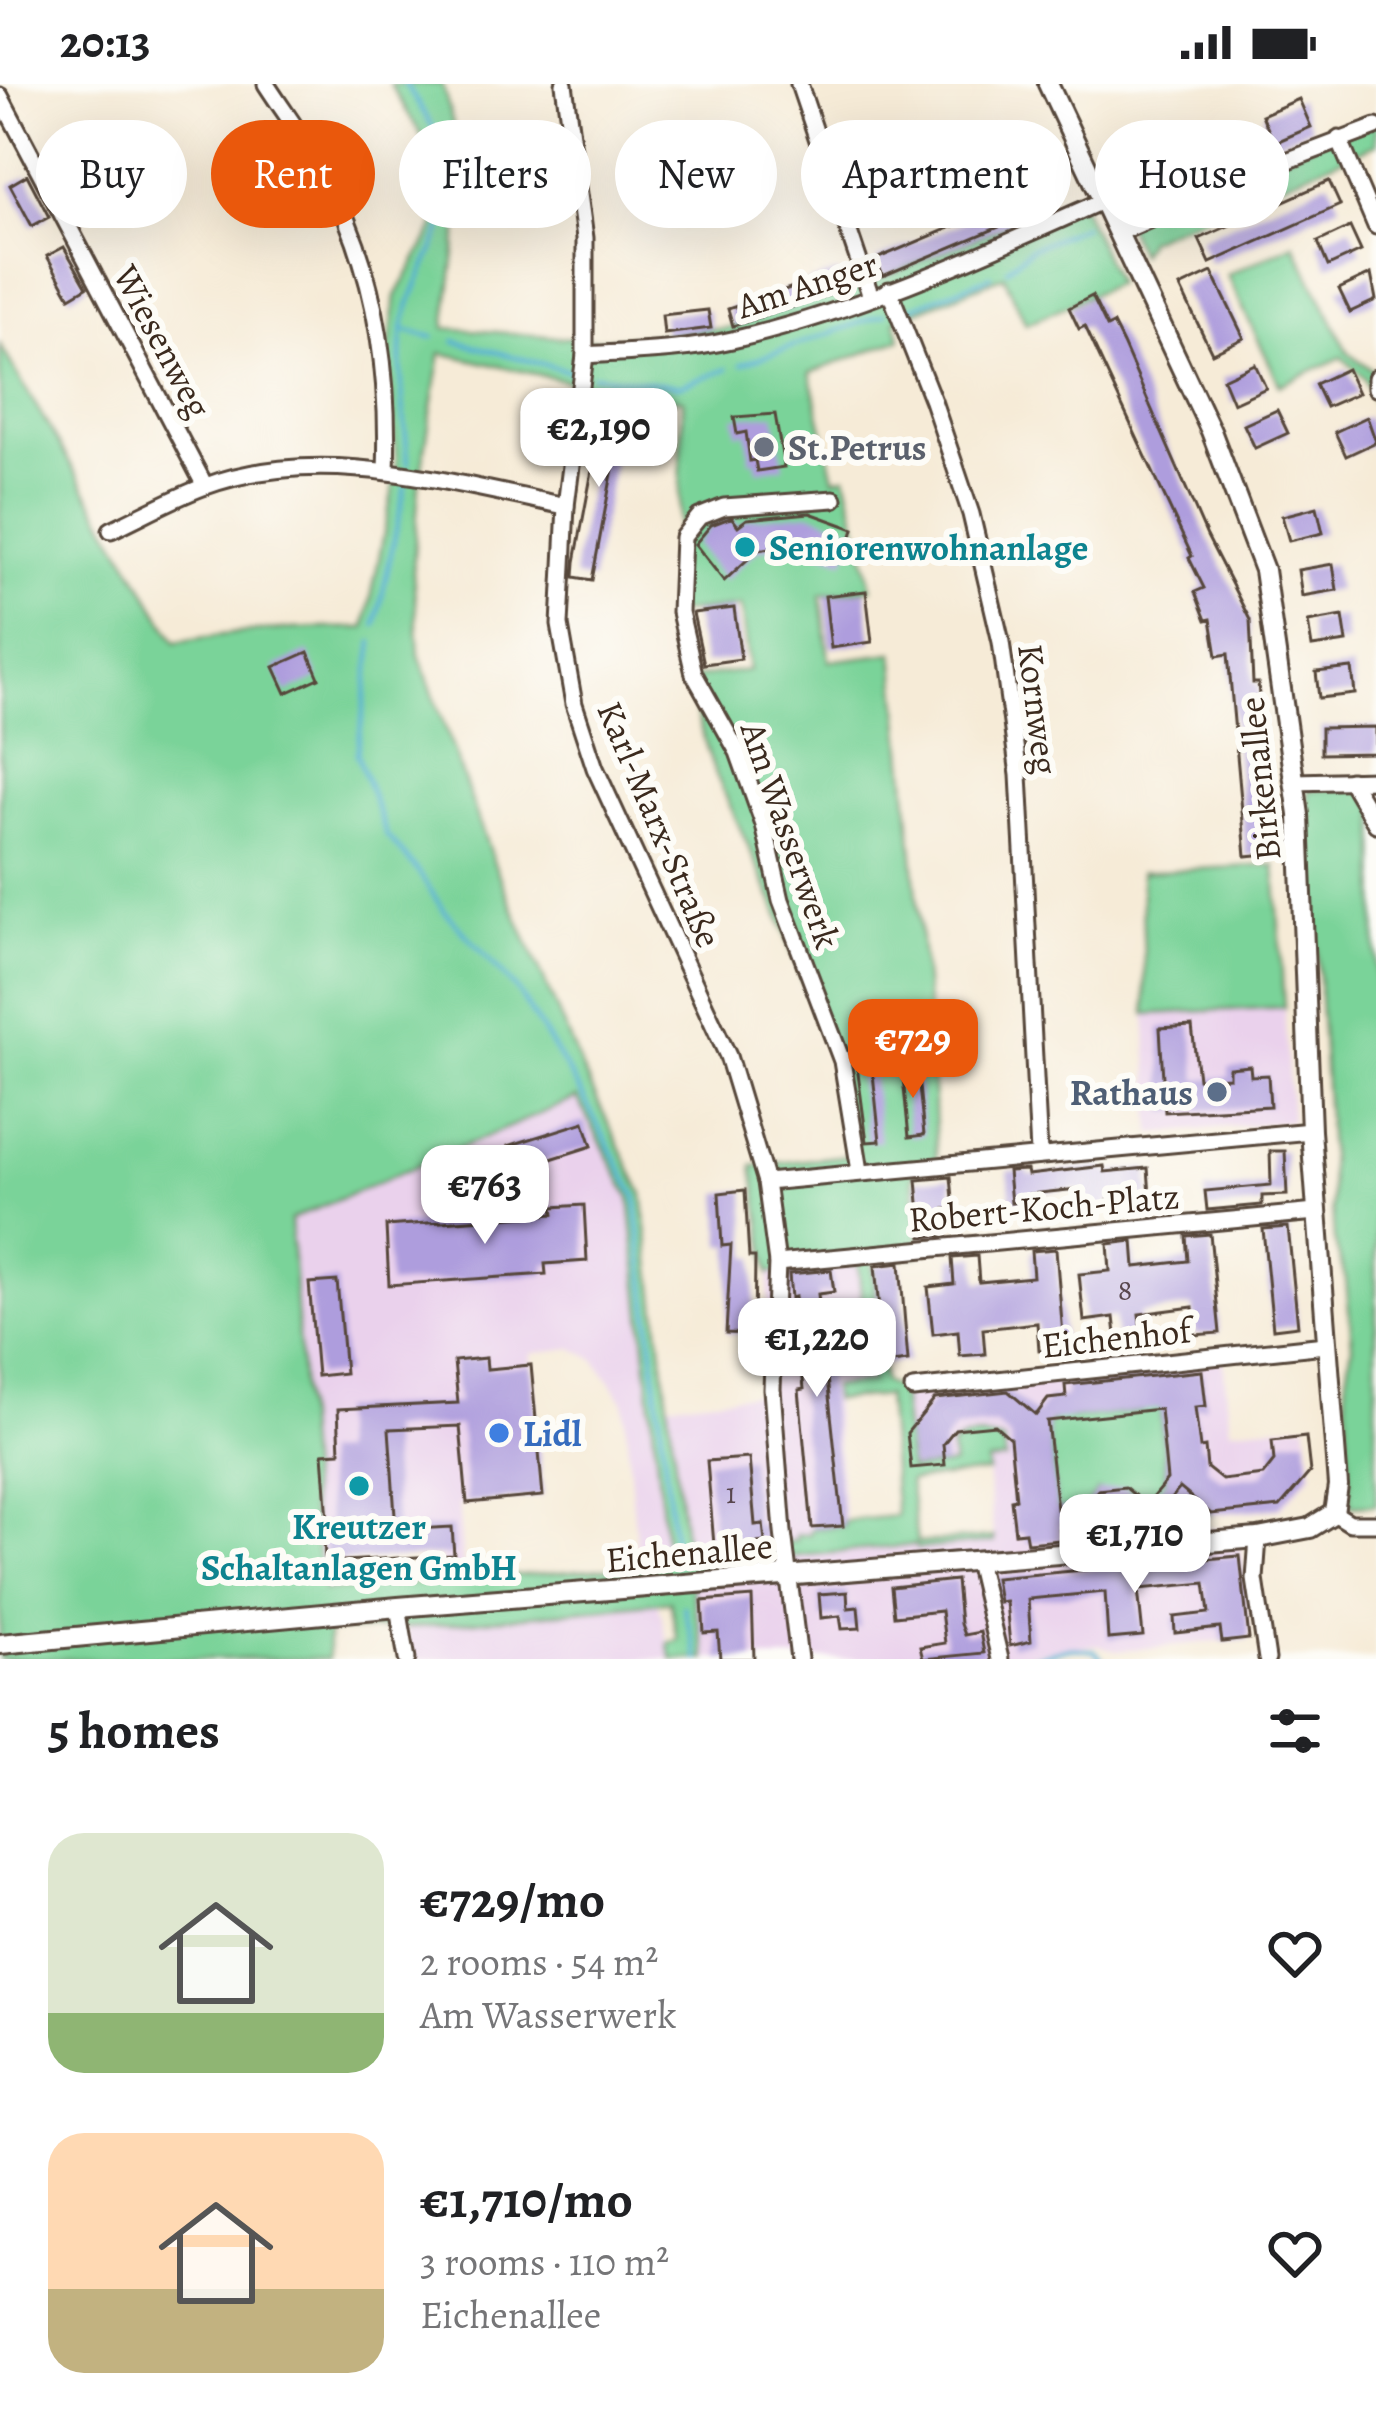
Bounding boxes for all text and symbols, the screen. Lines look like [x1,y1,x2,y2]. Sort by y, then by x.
text: 20:13 [60,11,151,73]
chip: Buy [36,120,187,228]
chip: Rent [211,120,375,228]
chip: Filters [399,120,591,228]
chip: New [615,120,777,228]
chip: Apartment [801,120,1071,228]
chip: House [1095,120,1289,228]
street label: Am Anger [730,239,884,331]
street label: Wiesenweg [101,255,223,426]
pin: €2,190 [501,388,697,490]
text: €2,190 [547,400,651,453]
place label: St.Petrus [788,423,927,472]
marker: St.Petrus [751,434,777,460]
place label: Seniorenwohnanlage [769,523,1088,572]
marker: Seniorenwohnanlage [732,534,758,560]
street label: Kornweg [1006,641,1071,777]
street label: Karl-Marx-Straße [586,693,734,955]
street label: Birkenallee [1227,694,1292,863]
street label: Am Wasserwerk [728,714,852,955]
pin: €729 [842,999,984,1101]
text: €729 [875,1011,951,1064]
place label: Rathaus [1070,1068,1193,1117]
marker: Rathaus [1204,1079,1230,1105]
pin: €763 [414,1145,556,1247]
text: €763 [448,1157,522,1210]
street label: Robert-Koch-Platz [906,1171,1182,1244]
house number: 8 [1118,1270,1132,1310]
pin: €1,220 [719,1298,915,1400]
street label: Eichenhof [1039,1305,1198,1370]
text: €1,220 [765,1310,869,1363]
place label: Lidl [523,1409,582,1458]
marker: Lidl [486,1420,512,1446]
marker: Kreutzer Schaltanlagen GmbH [346,1473,372,1499]
house number: 1 [726,1473,736,1513]
pin: €1,710 [1037,1494,1233,1596]
place label: Kreutzer Schaltanlagen GmbH [201,1502,517,1592]
text: €1,710 [1086,1506,1184,1559]
street label: Eichenallee [604,1521,775,1584]
text: 5 homes [48,1696,220,1766]
icon: filters [1262,1698,1328,1764]
text: €729/mo [420,1865,605,1935]
icon: home [144,1881,288,2025]
icon: heart [1262,1920,1328,1986]
text: 2 rooms · 54 m² [420,1935,658,1988]
text: Am Wasserwerk [420,1988,677,2041]
text: €1,710/mo [420,2165,633,2235]
icon: home [144,2181,288,2325]
icon: heart [1262,2220,1328,2286]
text: 3 rooms · 110 m² [420,2235,669,2288]
text: Eichenallee [420,2288,601,2341]

